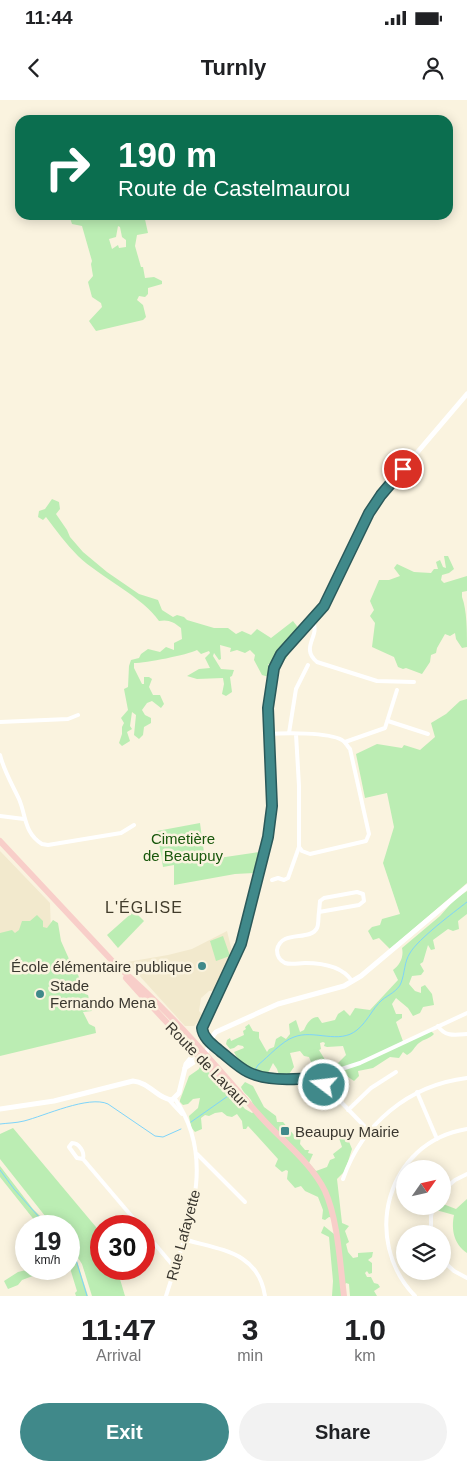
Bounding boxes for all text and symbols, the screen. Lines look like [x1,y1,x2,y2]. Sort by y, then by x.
text: 11:44 [25,7,73,28]
icon: back [20,54,48,82]
icon: person [419,54,447,82]
text: Turnly [201,55,266,80]
icon: right [35,135,100,200]
text: 190 m [118,135,217,174]
text: Route de Castelmaurou [118,176,350,201]
pin [382,448,424,490]
icon: arrive [389,455,417,483]
park label: Cimetière de Beaupuy [143,830,224,864]
district label: L'ÉGLISE [105,898,183,916]
place label: École élémentaire publique [11,958,192,975]
marker: École élémentaire publique [196,960,208,972]
place label: Stade Fernando Mena [50,977,157,1011]
marker: Stade Fernando Mena [34,988,46,1000]
street label: Route de Lavaur [162,1018,252,1110]
position arrow [297,1058,349,1110]
place label: Beaupuy Mairie [295,1123,399,1140]
marker: Beaupuy Mairie [279,1125,291,1137]
north arrow [396,1160,451,1215]
map controls [396,1160,451,1280]
street label: Rue Lafayette [163,1188,203,1282]
speed limit sign: 30 [90,1215,155,1280]
button: layers [396,1225,451,1280]
text: 19 [34,1227,61,1255]
text: km/h [34,1253,61,1267]
text: 11:47 [81,1313,156,1346]
text: 3 [242,1313,259,1346]
text: 1.0 [344,1313,386,1346]
text: Arrival [96,1347,141,1364]
text: min [237,1347,263,1364]
text: km [354,1347,376,1364]
button: Exit [20,1403,229,1461]
button: Share [239,1403,447,1461]

